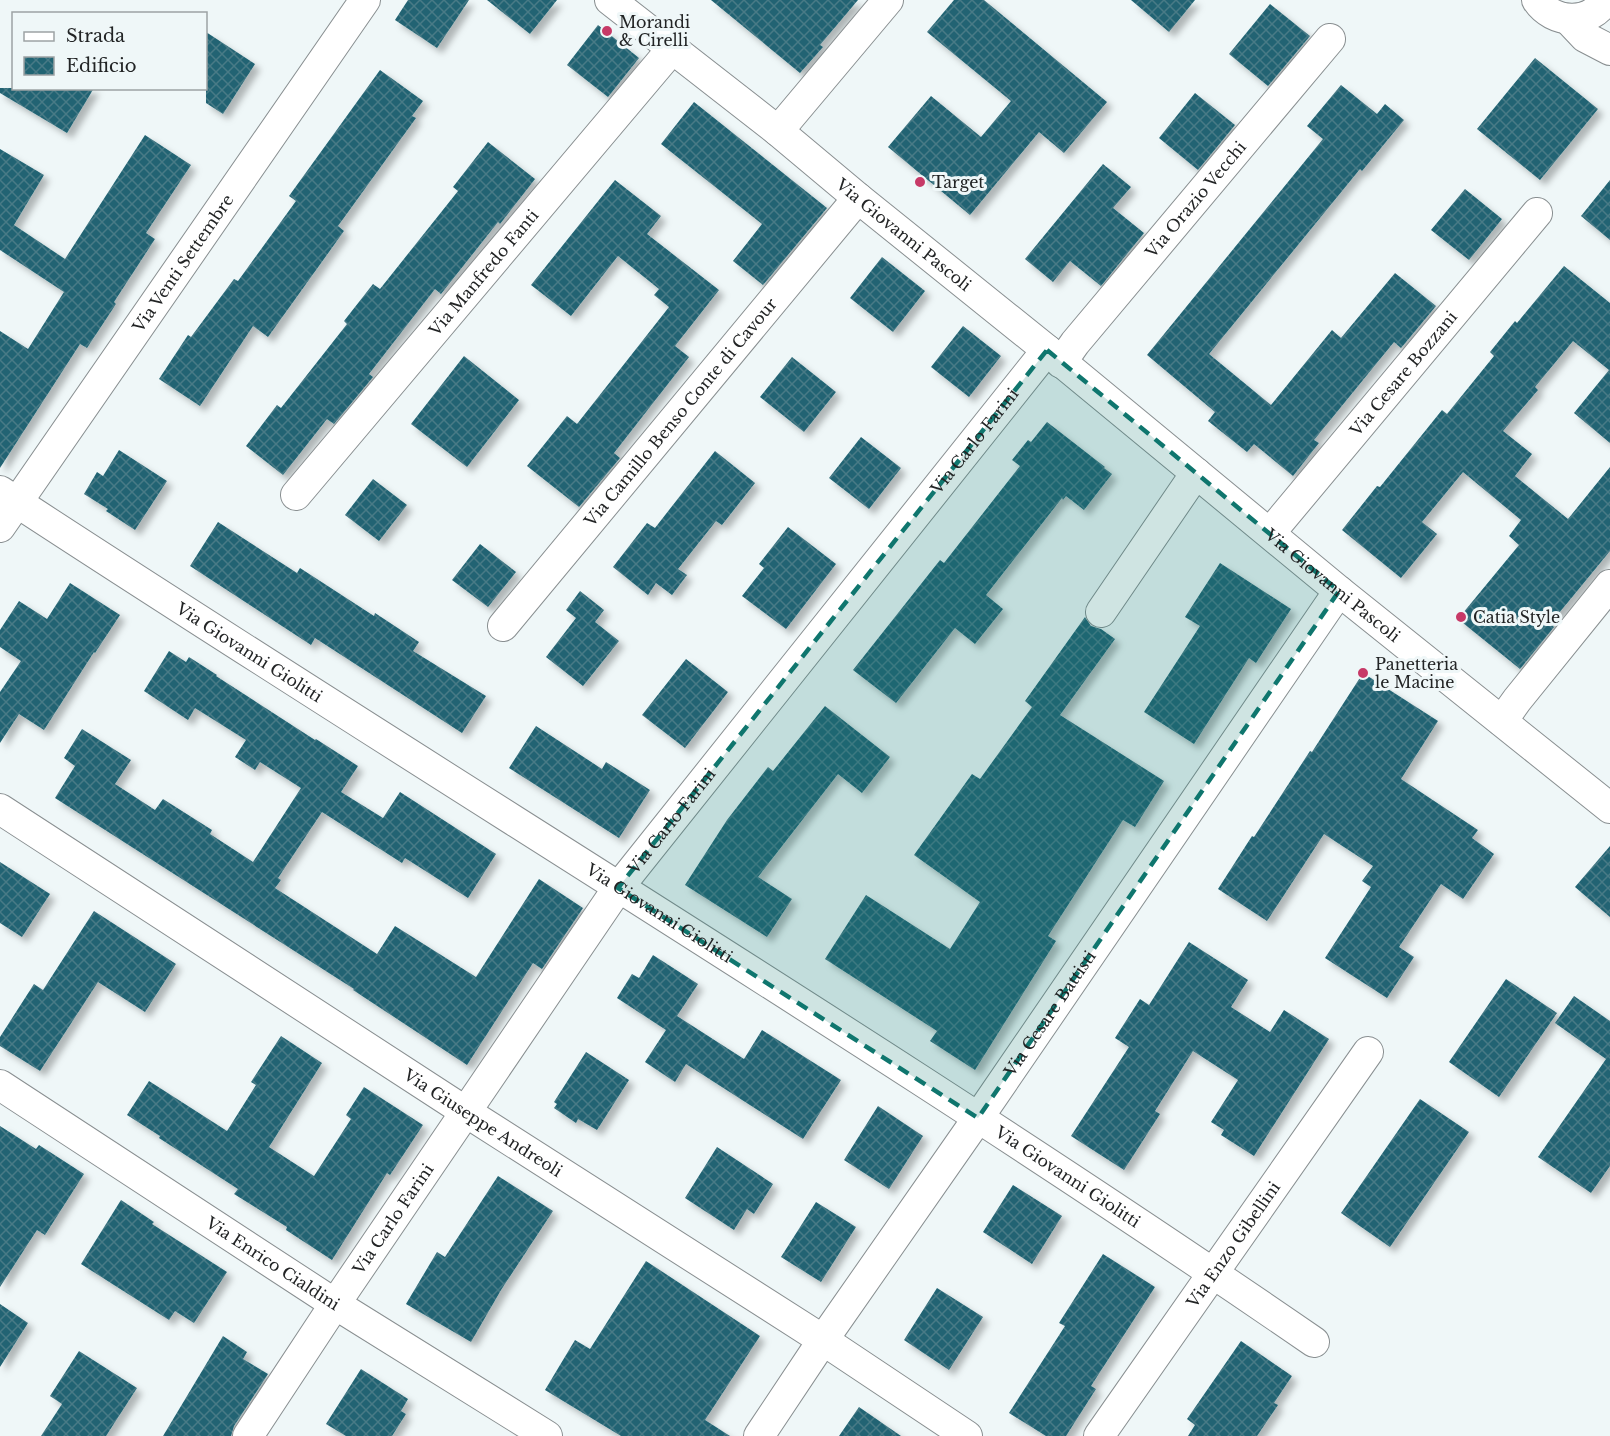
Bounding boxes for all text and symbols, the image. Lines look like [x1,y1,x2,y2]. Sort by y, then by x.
legend [12,12,207,90]
place label: Morandi & Cirelli [619,12,691,50]
marker: Morandi & Cirelli [600,24,614,38]
text: Strada [66,25,125,47]
text: Edificio [66,55,137,77]
street label: Via Orazio Vecchi [1140,137,1250,262]
place label: Target [932,172,984,192]
street label: Via Giovanni Pascoli [831,173,976,296]
marker: Target [913,175,927,189]
street label: Via Venti Settembre [128,190,237,337]
street label: Via Manfredo Fanti [424,205,543,341]
street label: Via Camillo Benso Conte di Cavour [579,294,781,531]
street label: Via Cesare Bozzani [1345,306,1461,441]
street label: Via Carlo Farini [926,384,1023,499]
street label: Via Giovanni Pascoli [1260,524,1405,646]
street label: Via Giovanni Giolitti [172,598,327,707]
place label: Catia Style [1473,607,1560,627]
marker: Catia Style [1454,610,1468,624]
place label: Panetteria le Macine [1375,654,1458,692]
marker: Panetteria le Macine [1356,666,1370,680]
street label: Via Carlo Farini [623,764,720,879]
street label: Via Giovanni Giolitti [582,859,737,967]
street label: Via Cesare Battisti [999,946,1100,1081]
street label: Via Giuseppe Andreoli [399,1064,567,1181]
street label: Via Giovanni Giolitti [991,1121,1145,1232]
street label: Via Carlo Farini [348,1159,438,1279]
street label: Via Enzo Gibellini [1182,1177,1285,1312]
street label: Via Enrico Cialdini [201,1212,344,1315]

